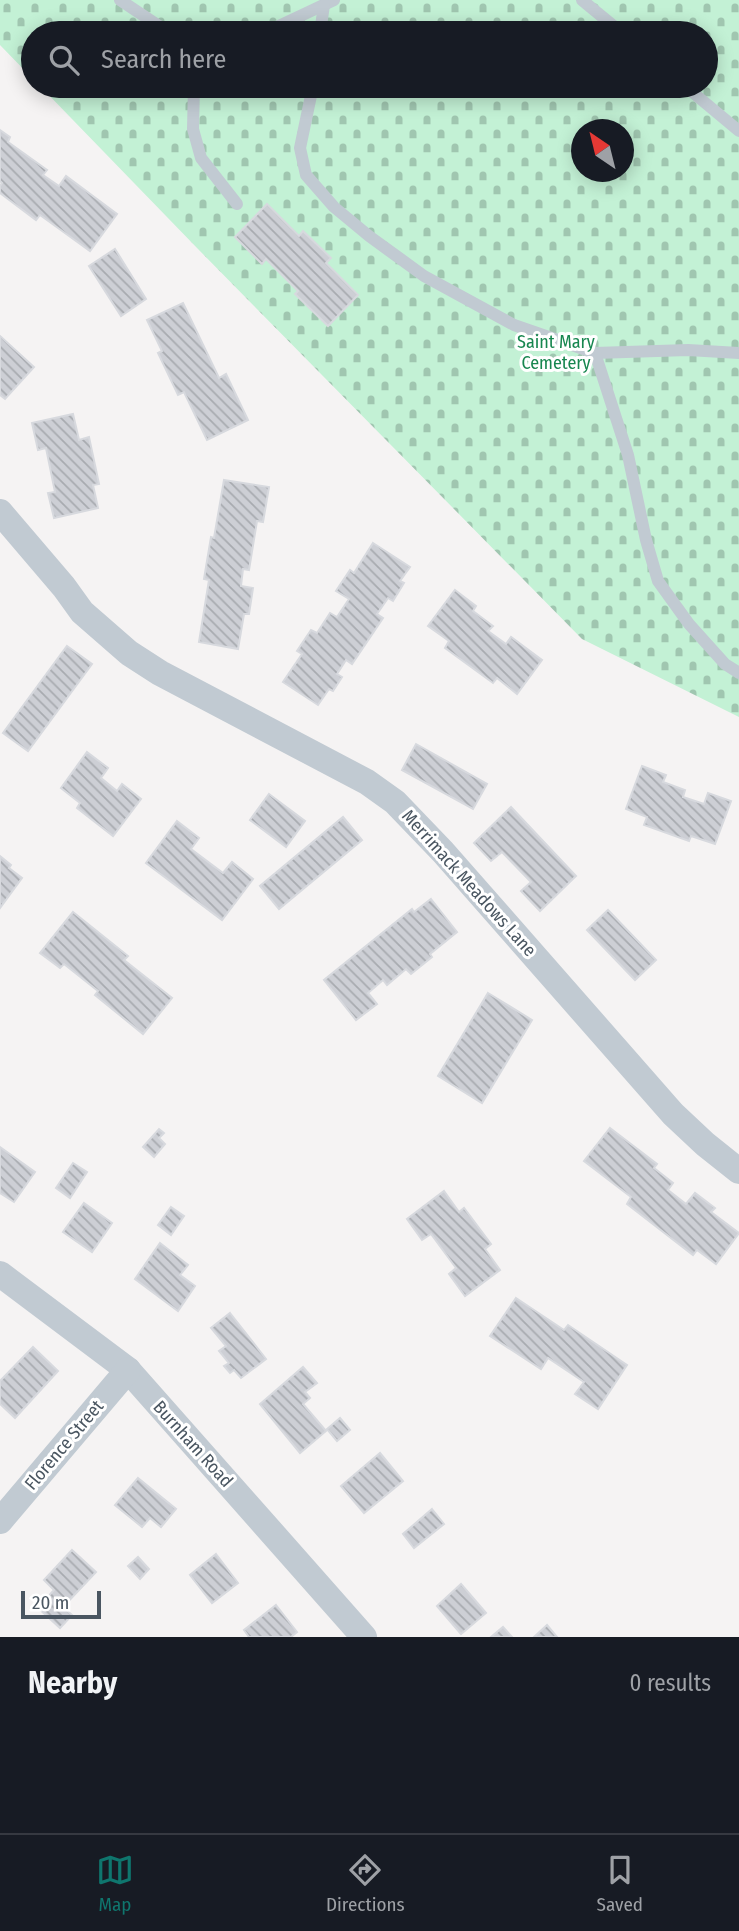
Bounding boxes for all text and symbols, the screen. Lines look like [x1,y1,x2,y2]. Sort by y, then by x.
search box [21,21,718,98]
icon: search [45,41,83,79]
text: Search here [101,44,226,75]
north arrow [571,119,634,182]
park label: Saint Mary Cemetery [517,331,595,374]
street label: Merrimack Meadows Lane [397,805,541,961]
street label: Florence Street [20,1395,108,1494]
street label: Burnham Road [148,1396,238,1492]
scale bar [21,1588,102,1620]
text: 20 m [32,1591,69,1614]
text: Nearby [28,1665,117,1701]
text: 0 results [630,1669,711,1697]
tab: Map [96,1851,134,1916]
tab: Directions [326,1851,405,1916]
tab: Saved [597,1851,643,1916]

